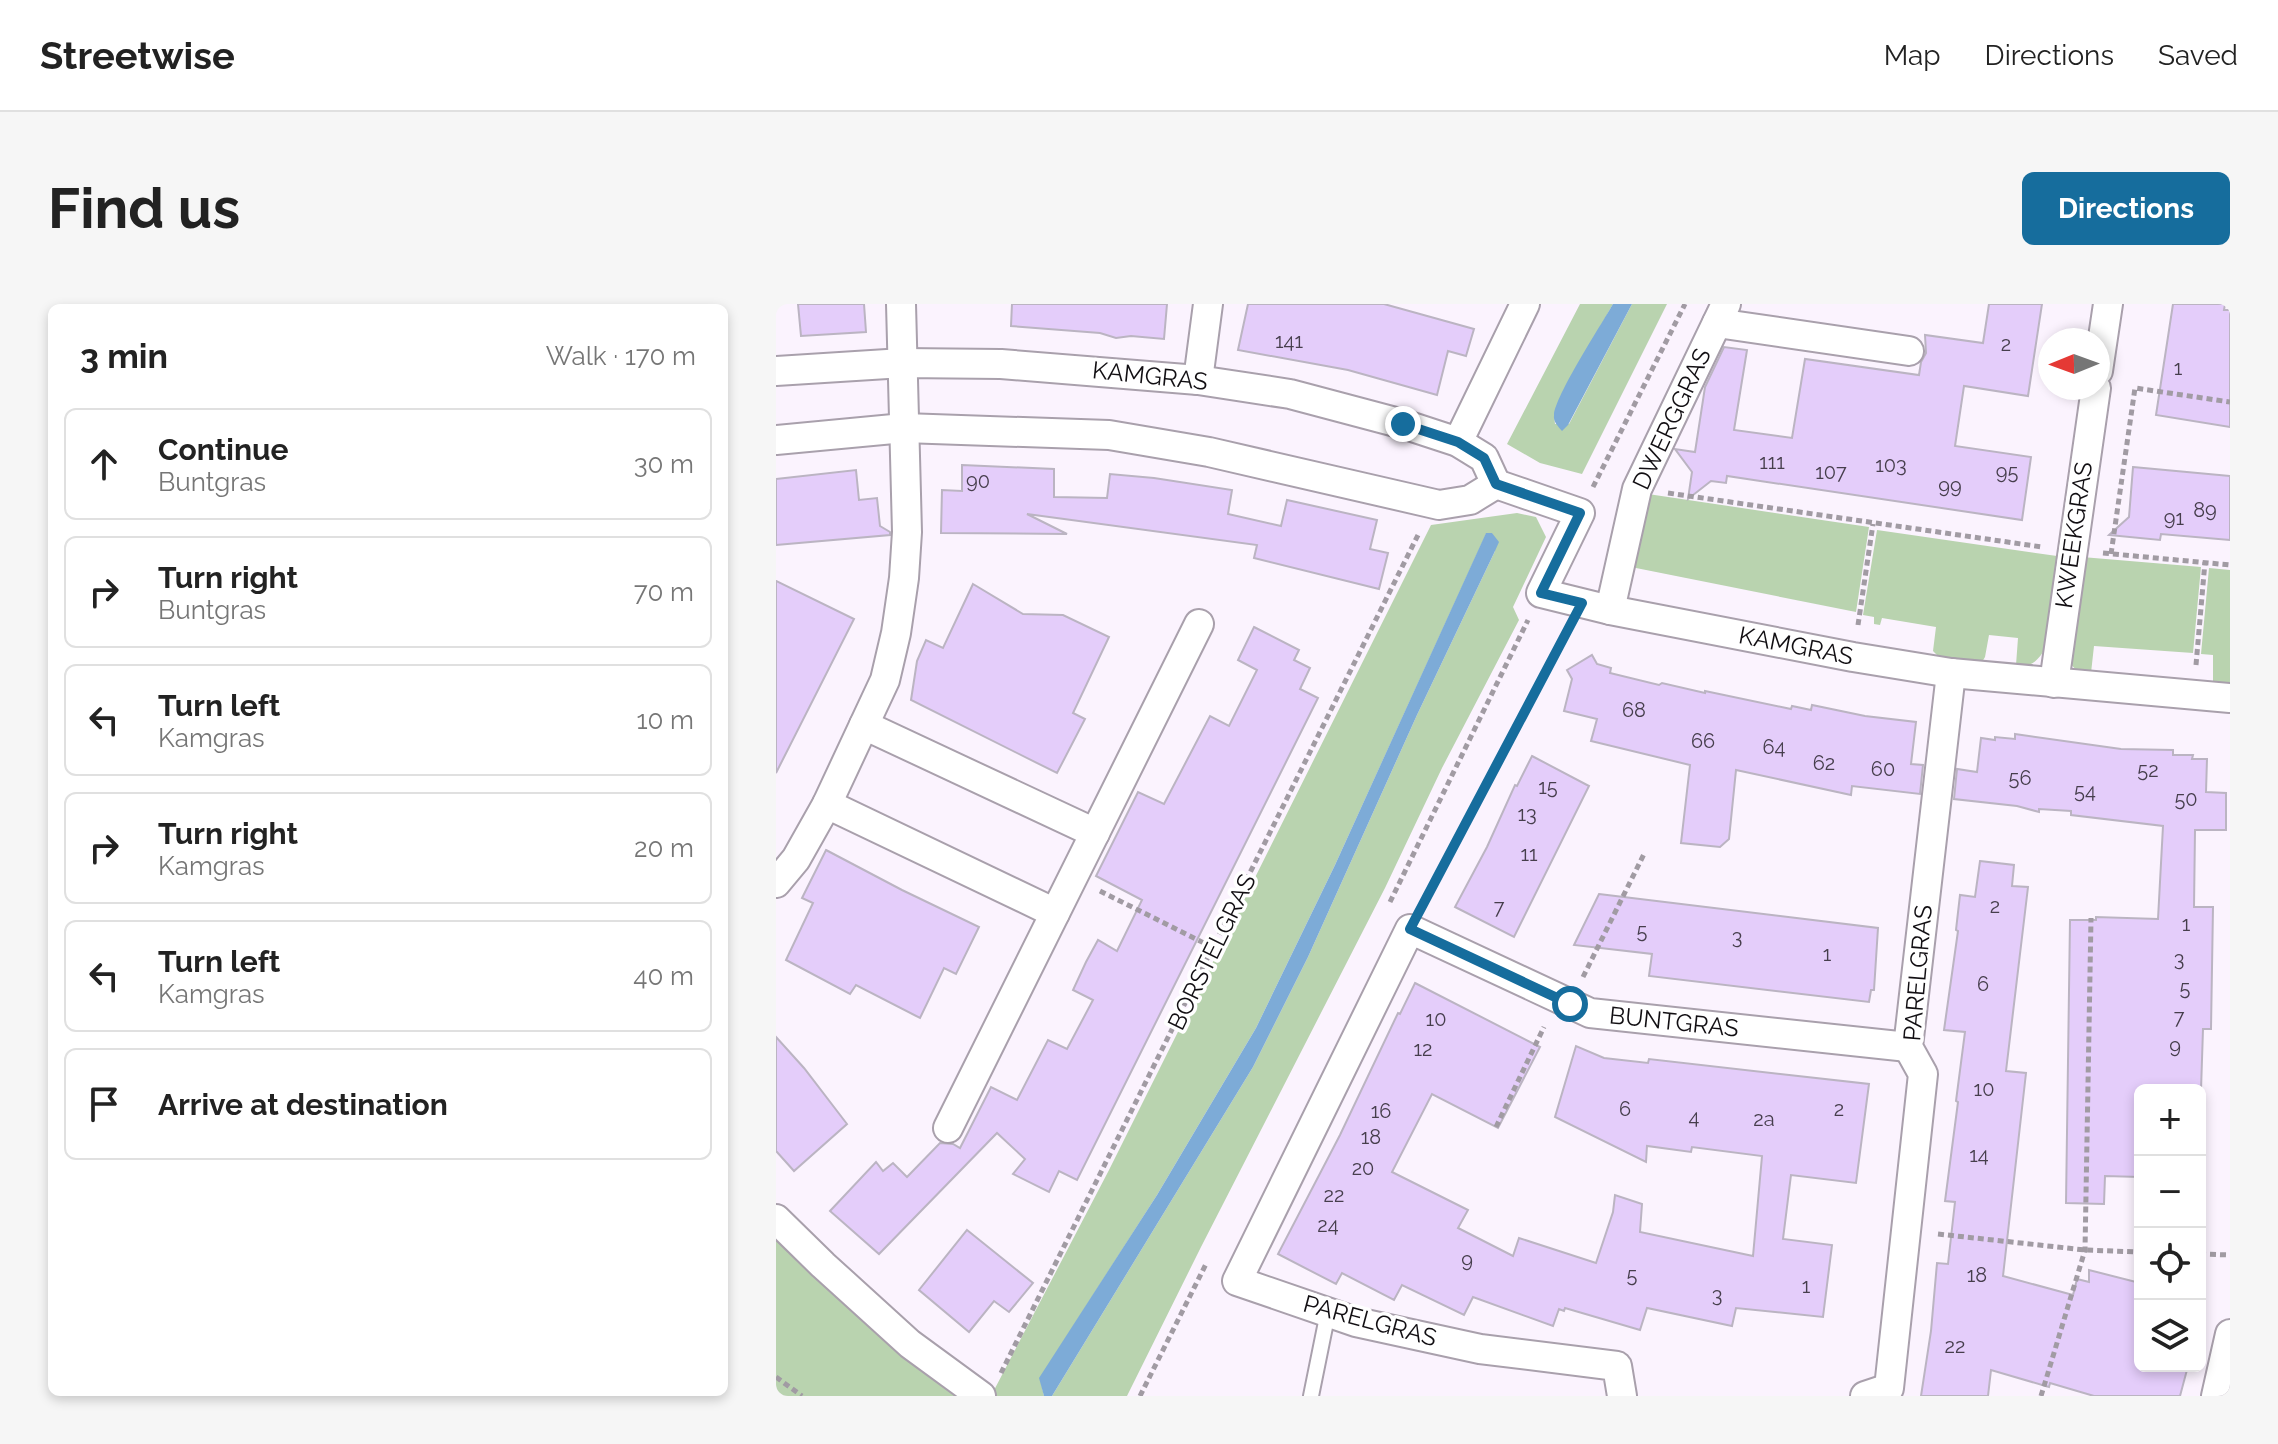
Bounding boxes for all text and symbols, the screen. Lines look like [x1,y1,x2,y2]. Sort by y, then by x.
text: Streetwise [40,33,235,78]
text: Map [1884,39,1941,72]
text: Directions [1985,39,2114,72]
text: Saved [2158,39,2238,72]
button: Directions [2022,172,2230,245]
text: Find us [48,175,240,241]
north arrow [2038,328,2110,400]
house number: 141 [1275,329,1303,353]
house number: 2 [2001,332,2011,356]
text: 3 min [80,336,168,376]
text: Walk · 170 m [546,341,696,371]
street label: DWERGGRAS [1626,344,1717,494]
street label: KAMGRAS [1091,355,1209,396]
house number: 1 [2174,356,2183,380]
route end [1385,406,1421,442]
text: Continue [158,432,289,467]
icon: ahead [82,442,126,486]
text: 30 m [634,449,694,479]
house number: 111 [1759,450,1785,474]
house number: 103 [1875,453,1907,477]
house number: 107 [1815,460,1847,484]
house number: 95 [1996,460,2018,484]
street label: KWEEKGRAS [2049,460,2098,610]
text: Buntgras [158,467,266,497]
house number: 90 [966,469,990,493]
house number: 99 [1938,474,1962,498]
house number: 89 [2193,498,2217,522]
house number: 91 [2164,506,2185,530]
text: Turn right [158,560,298,595]
icon: right [82,570,126,614]
text: 70 m [634,577,694,607]
text: Buntgras [158,595,266,625]
street label: KAMGRAS [1736,620,1856,671]
text: Turn left [158,688,280,723]
icon: left [82,698,126,742]
house number: 68 [1622,698,1646,722]
text: 10 m [636,705,694,735]
text: Kamgras [158,723,265,753]
house number: 66 [1691,729,1715,753]
house number: 64 [1763,735,1786,759]
house number: 62 [1813,751,1835,775]
house number: 60 [1871,757,1895,781]
house number: 52 [2137,758,2159,782]
house number: 56 [2009,766,2031,790]
house number: 15 [1538,775,1558,799]
house number: 54 [2074,779,2096,803]
house number: 50 [2174,787,2198,811]
house number: 13 [1517,802,1537,826]
text: Turn right [158,816,298,851]
icon: right [82,826,126,870]
text: 20 m [634,833,694,863]
house number: 11 [1520,842,1538,866]
text: Kamgras [158,851,265,881]
street label: BORSTELGRAS [1161,869,1262,1035]
house number: 2 [1990,894,2000,918]
house number: 7 [1494,895,1505,919]
street label: PARELGRAS [1897,904,1938,1042]
house number: 1 [2182,912,2191,936]
house number: 5 [1637,919,1648,943]
house number: 3 [1732,925,1742,949]
house number: 1 [1823,942,1832,966]
text: Turn left [158,944,280,979]
house number: 3 [2174,947,2184,971]
icon: left [82,954,126,998]
text: 40 m [633,961,694,991]
house number: 6 [1977,972,1989,996]
house number: 5 [2180,976,2191,1000]
text: Kamgras [158,979,265,1009]
route start [1552,986,1588,1022]
street label: BUNTGRAS [1608,1000,1740,1043]
house number: 7 [2174,1005,2185,1029]
house number: 10 [1426,1007,1446,1031]
house number: 9 [2169,1034,2181,1058]
house number: 12 [1414,1037,1432,1061]
house number: 10 [1974,1077,1994,1101]
icon: arrive [82,1082,126,1126]
map controls [2134,1084,2206,1372]
button: + [2134,1084,2206,1156]
text: Arrive at destination [158,1087,448,1122]
house number: 6 [1619,1097,1631,1121]
house number: 2 [1834,1097,1844,1121]
house number: 16 [1371,1099,1391,1123]
house number: 4 [1689,1105,1700,1129]
house number: 2a [1753,1107,1775,1131]
house number: 18 [1361,1125,1381,1149]
house number: 14 [1969,1143,1989,1167]
house number: 20 [1352,1156,1374,1180]
button: − [2134,1156,2206,1228]
house number: 22 [1324,1183,1344,1207]
house number: 24 [1317,1213,1339,1237]
button: locate [2134,1228,2206,1300]
house number: 9 [1461,1248,1473,1272]
house number: 5 [1627,1263,1638,1287]
house number: 18 [1967,1263,1987,1287]
house number: 1 [1802,1274,1811,1298]
house number: 3 [1712,1283,1722,1307]
street label: PARELGRAS [1300,1289,1440,1352]
button: layers [2134,1300,2206,1372]
house number: 22 [1945,1334,1965,1358]

